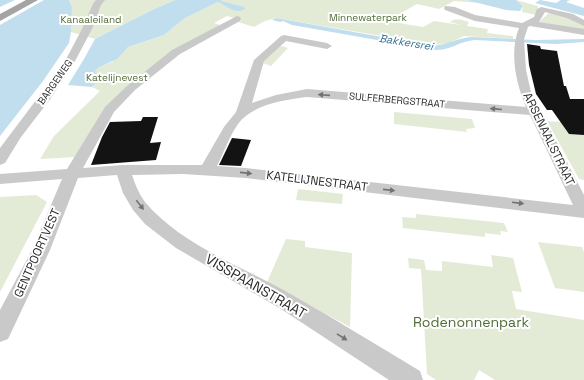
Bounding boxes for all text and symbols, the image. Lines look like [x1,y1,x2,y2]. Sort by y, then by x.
park label: Minnewaterpark [329,11,408,24]
park label: Kanaaleiland [60,13,122,26]
water label: Bakkersrei [378,31,435,53]
street label: BARGEWEG [35,57,75,107]
park label: Katelijnevest [86,71,148,84]
street label: SULFERBERGSTRAAT [348,89,446,111]
street label: ARSENAALSTRAAT [519,90,579,188]
one-way arrow [318,91,330,98]
one-way arrow [490,105,502,112]
street label: KATELIJNESTRAAT [265,167,369,195]
one-way arrow [240,170,252,176]
one-way arrow [383,187,395,193]
one-way arrow [135,199,144,210]
one-way arrow [512,200,524,207]
street label: GENTPOORTVEST [10,206,64,300]
street label: VISSPAANSTRAAT [202,250,310,322]
park label: Rodenonnenpark [413,313,529,331]
one-way arrow [337,333,347,341]

